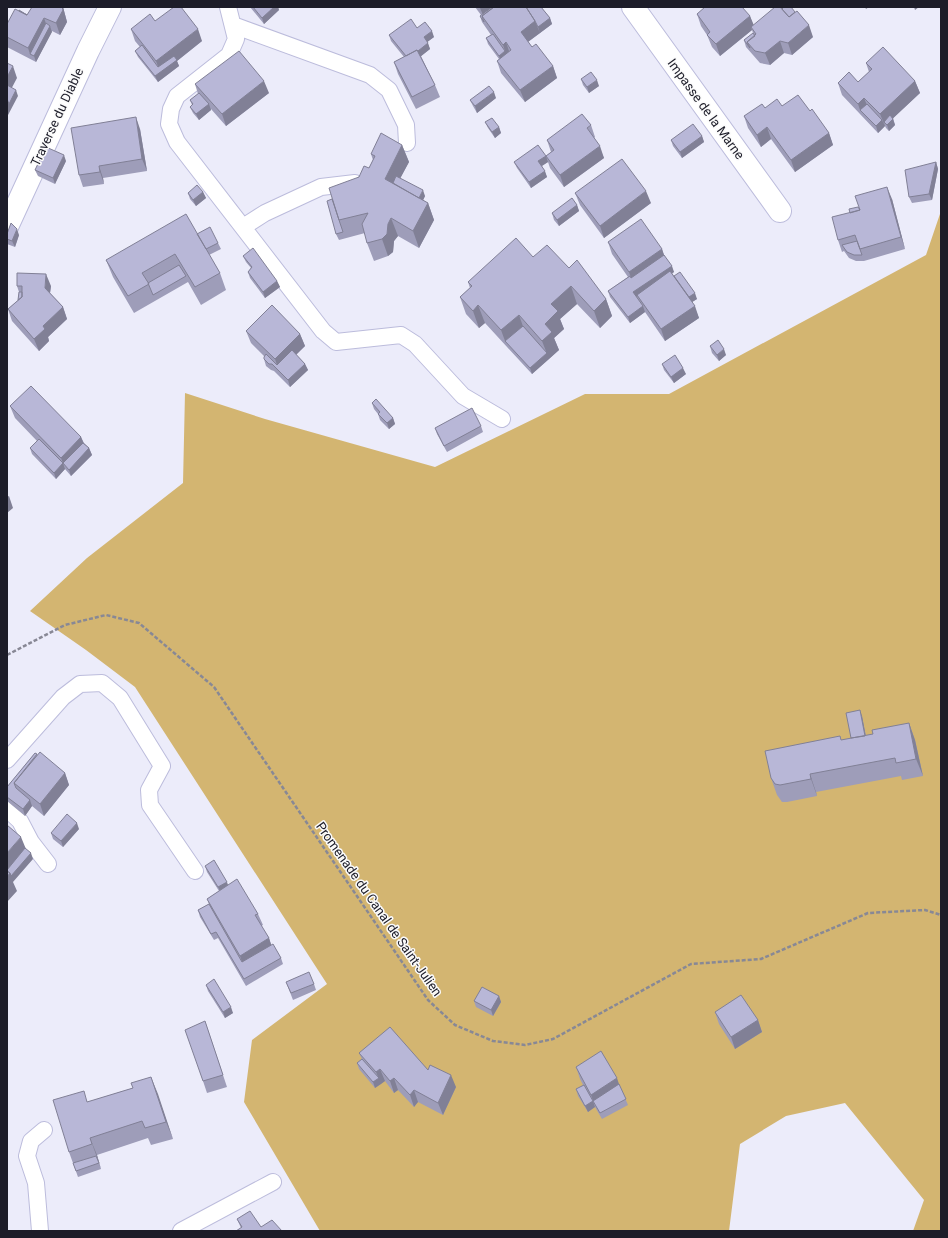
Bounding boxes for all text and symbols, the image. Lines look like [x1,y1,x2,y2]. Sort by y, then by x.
street label: Impasse de la Marne [664,56,748,162]
street label: Traverse du Diable [28,65,86,168]
street label: Promenade du Canal de Saint-Julien [313,819,445,999]

